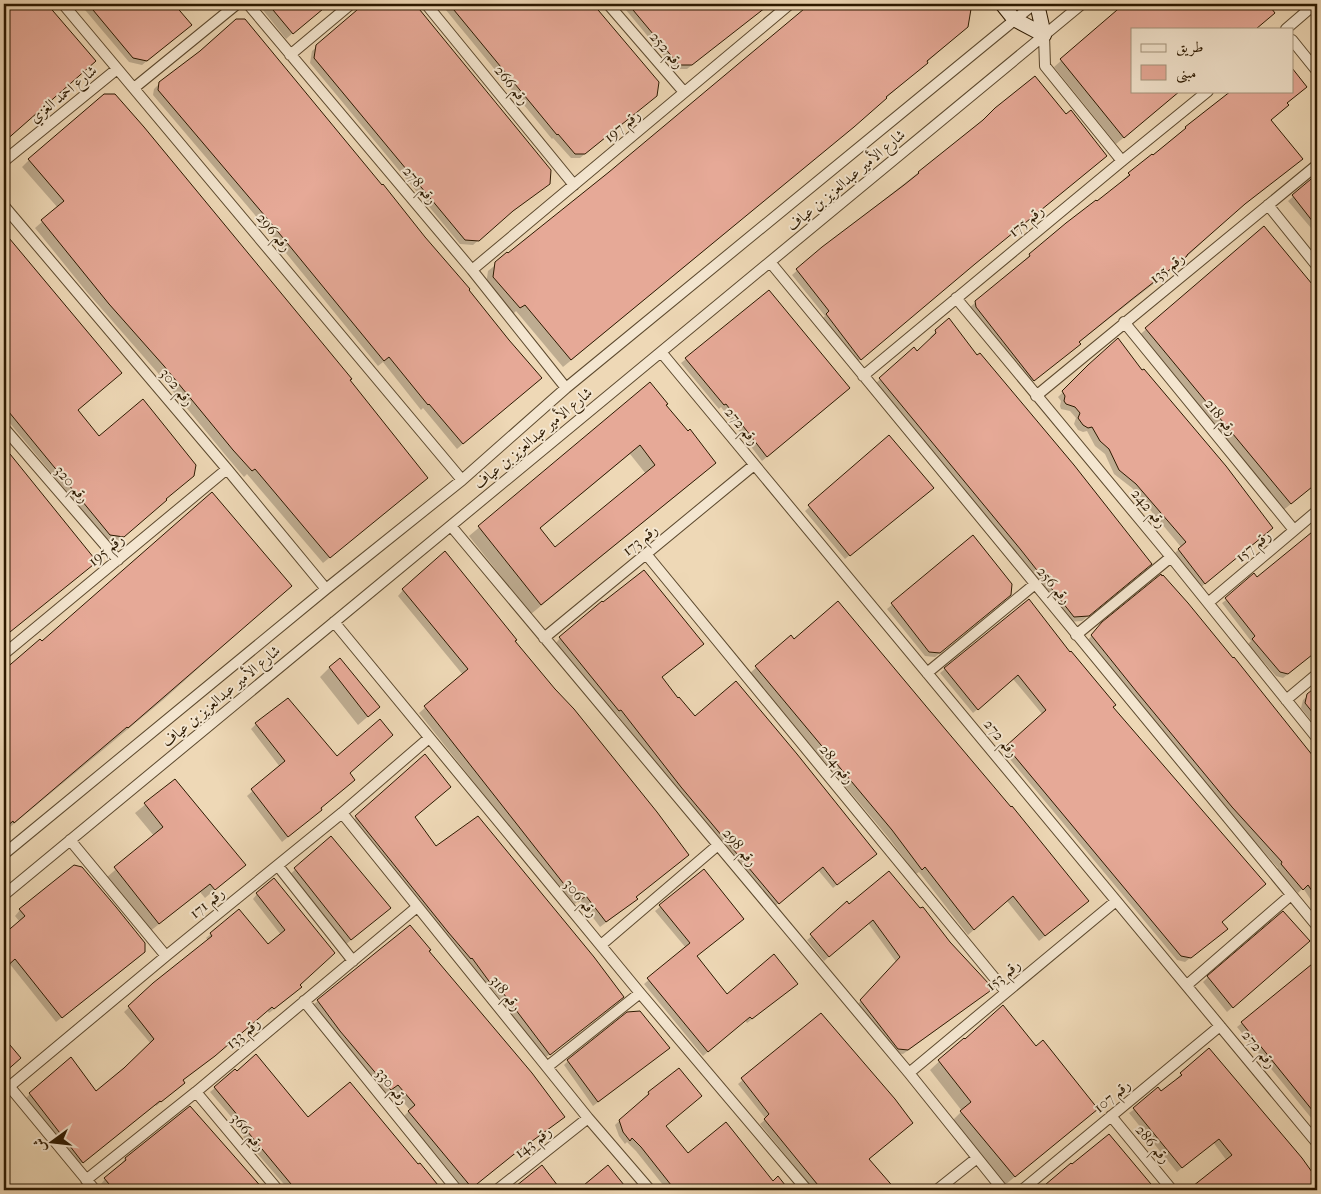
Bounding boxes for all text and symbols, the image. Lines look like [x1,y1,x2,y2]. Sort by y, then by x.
street label: رقم 252 [642,28,688,76]
legend [1131,28,1294,92]
text: طريق [1176,38,1203,57]
street label: شارع احمد الغزي [26,61,103,130]
street label: رقم 266 [487,62,533,111]
text: مبنى [1176,64,1196,84]
street label: رقم 197 [600,106,647,150]
street label: شارع الأمير عبدالعزيز بن عياف [782,124,911,238]
street label: رقم 278 [395,162,441,211]
street label: رقم 175 [1005,201,1051,245]
street label: رقم 296 [249,209,295,258]
street label: رقم 135 [1146,249,1191,291]
street label: رقم 302 [152,365,198,413]
street label: شارع الأمير عبدالعزيز بن عياف [469,382,598,496]
street label: رقم 218 [1197,395,1241,442]
street label: رقم 272 [717,403,763,452]
street label: رقم 320 [47,462,93,510]
street label: رقم 242 [1124,485,1171,535]
street label: رقم 173 [619,520,664,564]
street label: رقم 157 [1232,526,1278,570]
street label: رقم 195 [84,530,131,574]
street label: رقم 256 [1029,562,1075,611]
street label: شارع الأمير عبدالعزيز بن عياف [157,640,286,754]
street label: رقم 272 [976,715,1022,764]
street label: رقم 284 [812,741,858,790]
street label: رقم 298 [715,824,761,873]
street label: رقم 306 [556,875,602,924]
street label: رقم 171 [186,884,231,926]
street label: رقم 153 [982,955,1027,998]
street label: رقم 318 [482,972,526,1018]
street label: رقم 133 [222,1014,267,1056]
street label: رقم 272 [1234,1026,1280,1075]
street label: رقم 330 [368,1064,412,1111]
street label: رقم 107 [1090,1076,1137,1120]
street label: رقم 366 [223,1109,269,1158]
north arrow [28,1116,78,1166]
street label: رقم 286 [1128,1121,1174,1170]
street label: رقم 143 [511,1122,558,1166]
text: ش [30,1136,50,1154]

